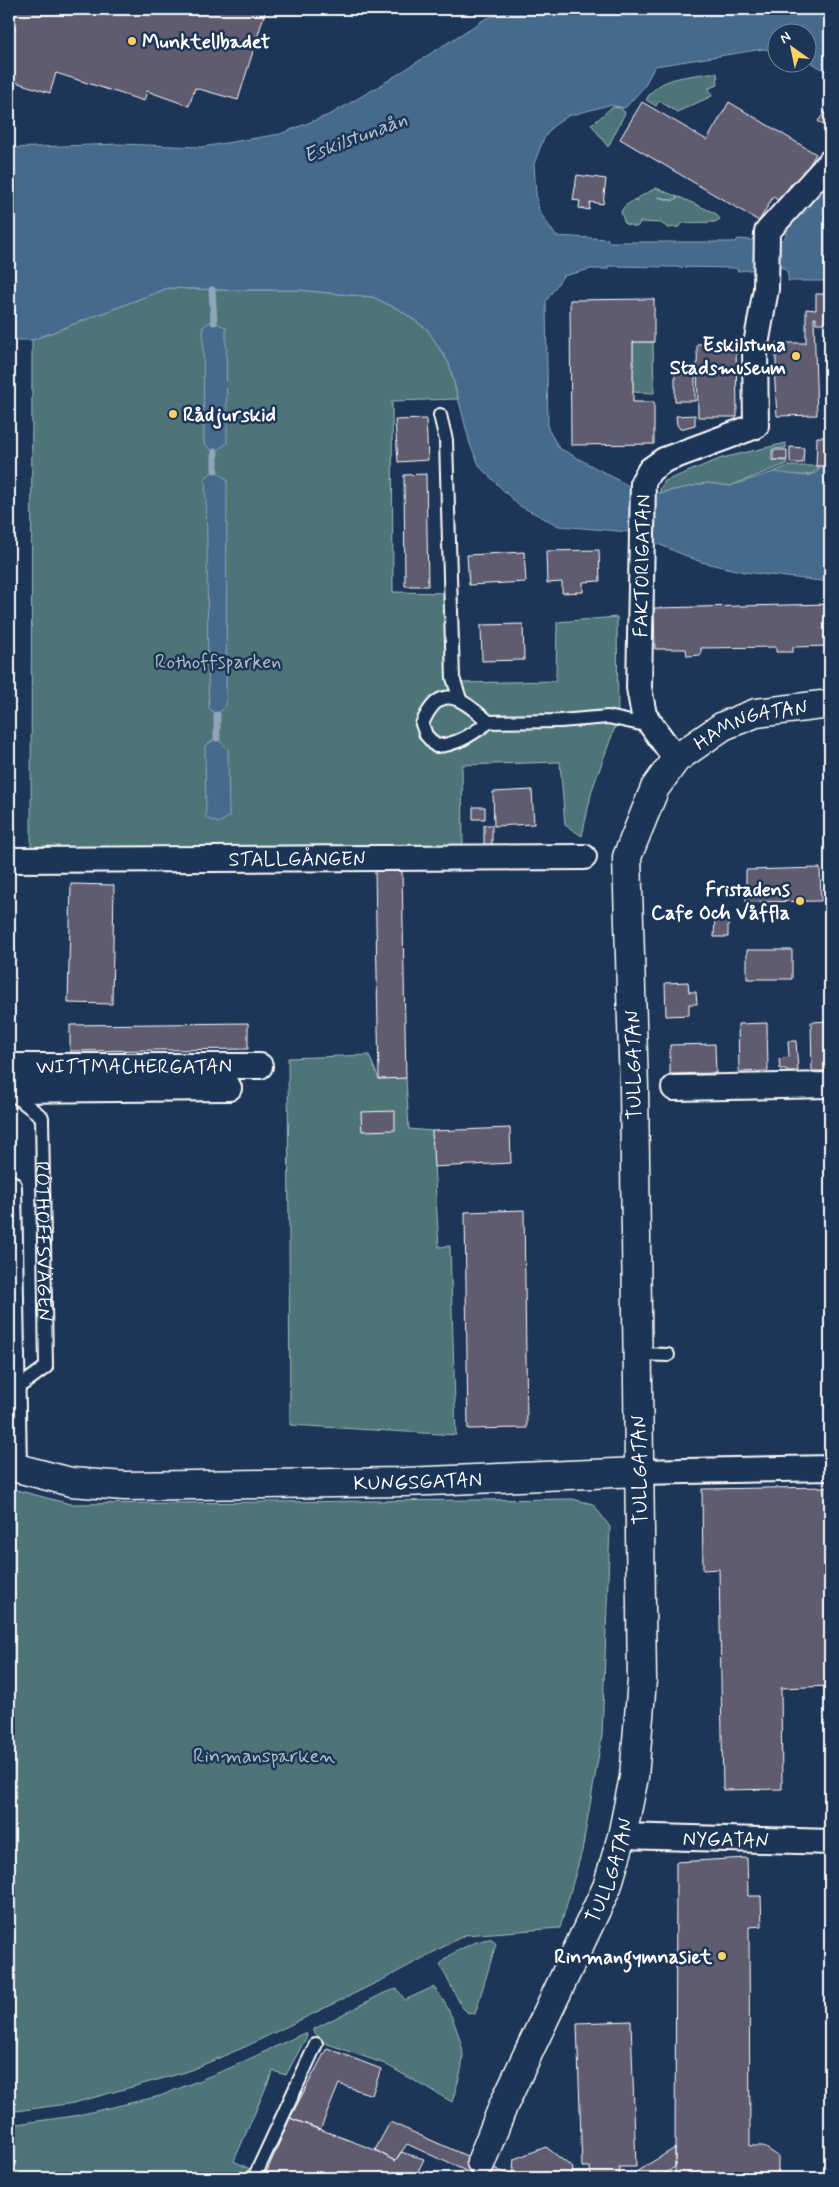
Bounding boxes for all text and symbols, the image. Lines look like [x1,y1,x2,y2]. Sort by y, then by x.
north arrow [766,22,816,72]
text: N [777,28,794,48]
place label: Munktellbadet [142,29,271,56]
marker: Munktellbadet [126,35,138,47]
water label: Eskilstunaån [299,105,411,171]
place label: Eskilstuna Stadsmuseum [670,332,786,382]
marker: Eskilstuna Stadsmuseum [790,350,802,362]
place label: Rådjurskid [183,402,276,429]
marker: Rådjurskid [167,408,179,420]
street label: FAKTORIGATAN [628,494,658,638]
park label: Rothoffsparken [155,649,281,676]
street label: HAMNGATAN [689,695,809,757]
street label: STALLGÅNGEN [228,846,366,874]
place label: Fristadens Cafe Och Våffla [651,877,790,927]
marker: Fristadens Cafe Och Våffla [794,895,806,907]
street label: TULLGATAN [620,1010,649,1120]
street label: WITTMACHERGATAN [36,1054,232,1081]
street label: ROTHOFFSVÄGEN [28,1161,57,1322]
street label: TULLGATAN [626,1415,655,1525]
street label: KUNGSGATAN [353,1467,483,1498]
park label: Rinmansparken [193,1743,335,1770]
street label: TULLGATAN [580,1816,640,1928]
street label: NYGATAN [682,1826,770,1855]
place label: Rinmangymnasiet [554,1944,713,1973]
marker: Rinmangymnasiet [716,1950,728,1962]

